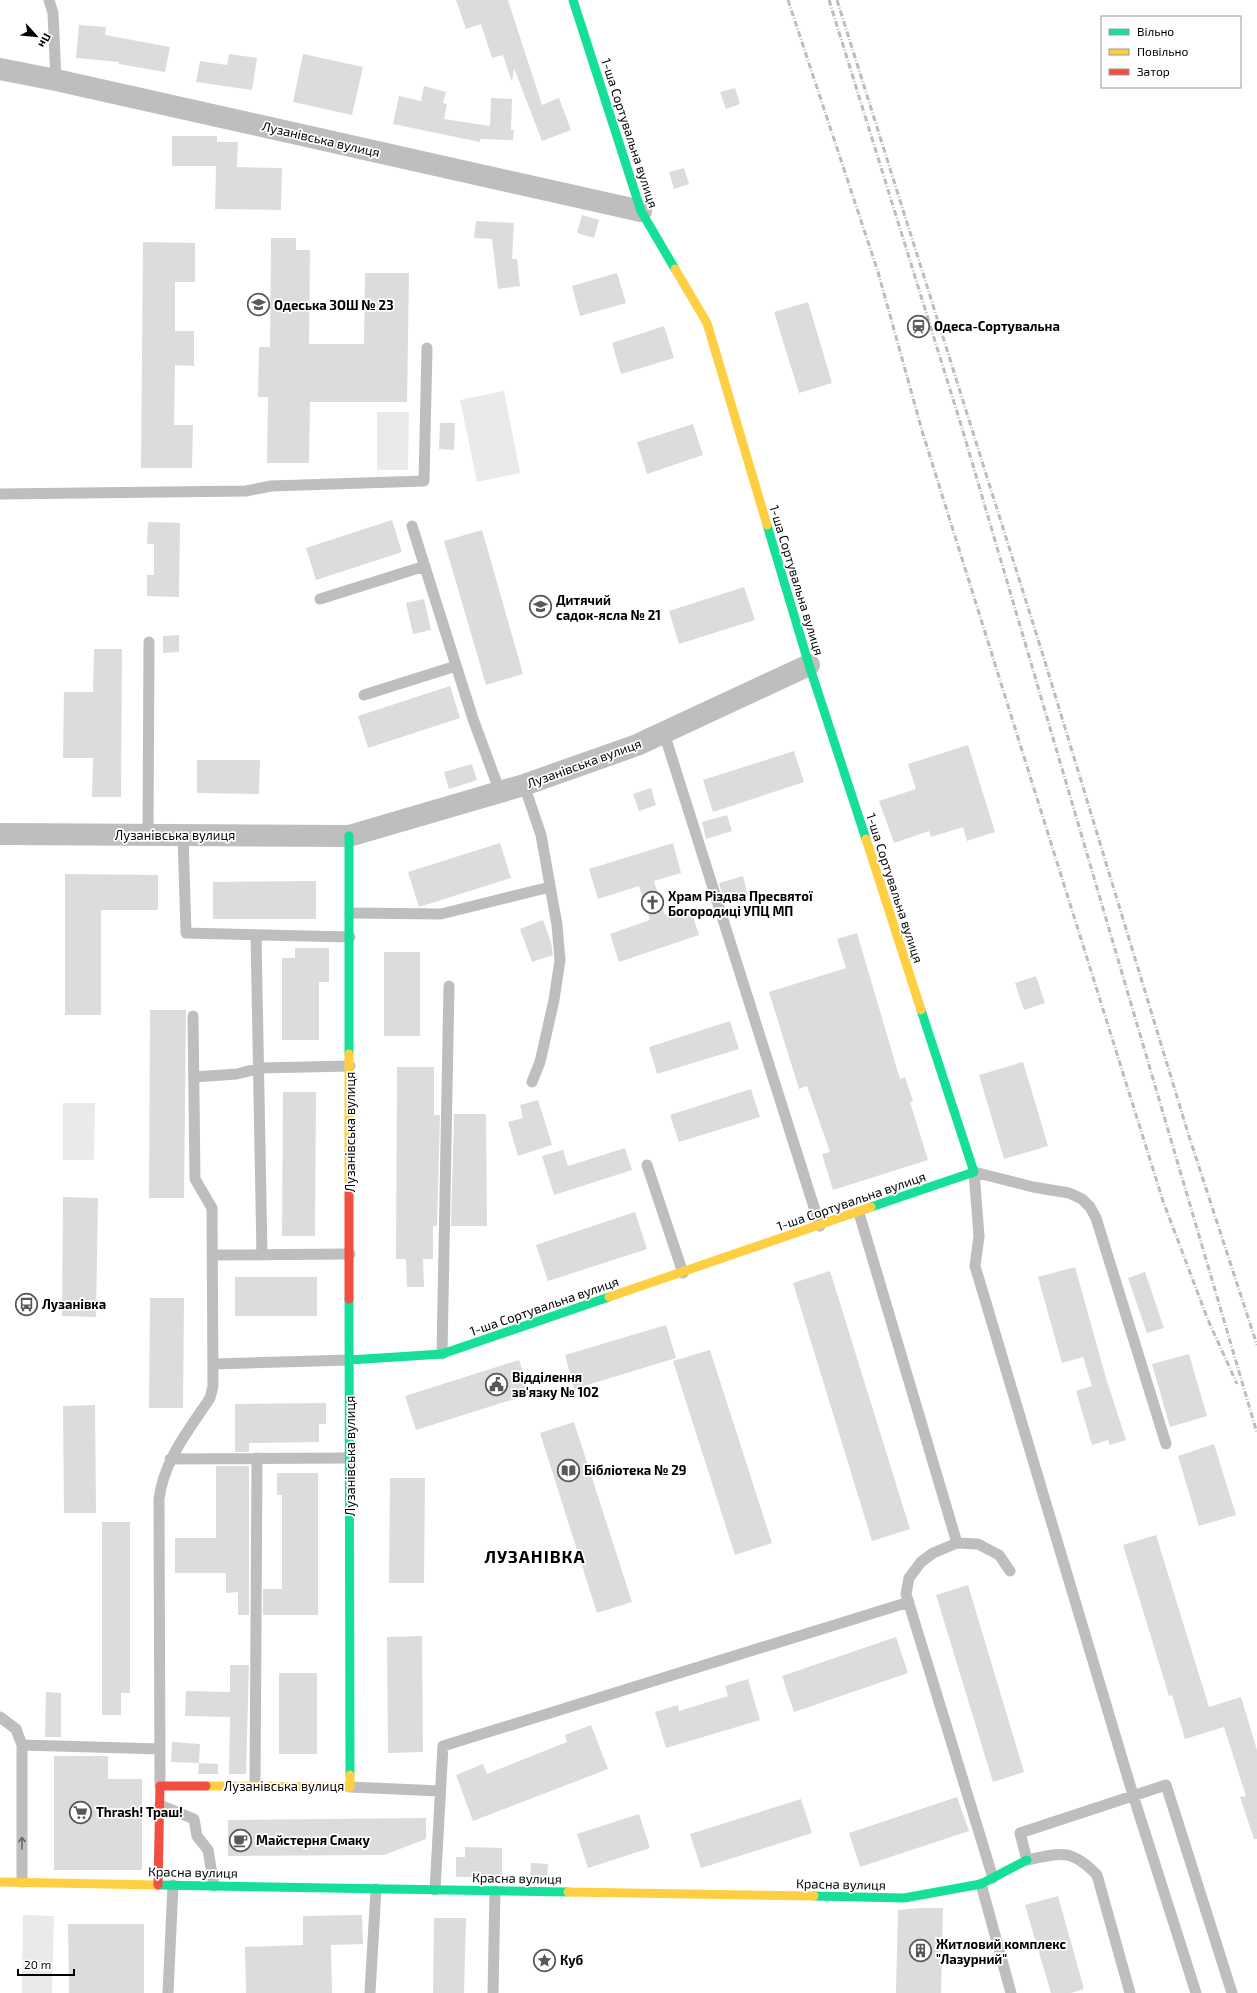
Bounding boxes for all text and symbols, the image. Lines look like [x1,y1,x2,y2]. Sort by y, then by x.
north arrow [16,16,56,56]
legend [1101,16,1241,88]
text: Вільно [1137,24,1174,38]
text: Пн [36,31,54,50]
text: Повільно [1137,44,1188,58]
street label: 1-ша Сортувальна вулиця [598,56,662,210]
text: Затор [1137,64,1170,78]
street label: Лузанівська вулиця [261,118,381,160]
school or university icon: Одеська ЗОШ № 23 [246,292,272,318]
place label: Одеська ЗОШ № 23 [274,297,394,313]
station icon: Одеса-Сортувальна [906,313,932,339]
place label: Одеса-Сортувальна [934,318,1060,334]
street label: 1-ша Сортувальна вулиця [766,503,828,657]
place label: Дитячий садок-ясла № 21 [556,592,661,623]
school or university icon: Дитячий садок-ясла № 21 [528,594,554,620]
street label: Лузанівська вулиця [525,735,643,791]
street label: 1-ша Сортувальна вулиця [863,811,927,965]
street label: Лузанівська вулиця [115,827,235,843]
place label: Храм Різдва Пресвятої Богородиці УПЦ МП [668,888,813,919]
church icon: Храм Різдва Пресвятої Богородиці УПЦ МП [640,890,666,916]
street label: Лузанівська вулиця [342,1072,358,1192]
street label: 1-ша Сортувальна вулиця [774,1168,928,1234]
street label: 1-ша Сортувальна вулиця [467,1273,621,1339]
bus stop icon: Лузанівка [13,1291,39,1317]
place label: Лузанівка [42,1296,106,1312]
place label: Відділення зв'язку № 102 [512,1369,599,1400]
public building icon: Відділення зв'язку № 102 [483,1371,509,1397]
street label: Лузанівська вулиця [342,1396,358,1516]
library icon: Бібліотека № 29 [555,1457,581,1483]
place label: Бібліотека № 29 [584,1462,686,1478]
district label: ЛУЗАНІВКА [484,1546,586,1566]
street label: Лузанівська вулиця [224,1778,344,1794]
supermarket icon: Thrash! Траш! [68,1799,94,1825]
place label: Thrash! Траш! [96,1804,183,1820]
cafe icon: Майстерня Смаку [228,1827,254,1853]
place label: Майстерня Смаку [256,1832,370,1848]
one-way arrow [18,1837,26,1850]
street label: Красна вулиця [148,1863,238,1881]
street label: Красна вулиця [472,1869,562,1887]
street label: Красна вулиця [796,1875,886,1893]
place label: Житловий комплекс "Лазурний" [936,1936,1067,1967]
building icon: Житловий комплекс "Лазурний" [907,1938,933,1964]
place icon: Куб [532,1947,558,1973]
scale bar [18,1951,74,1977]
place label: Куб [560,1952,584,1968]
text: 20 m [24,1957,51,1971]

